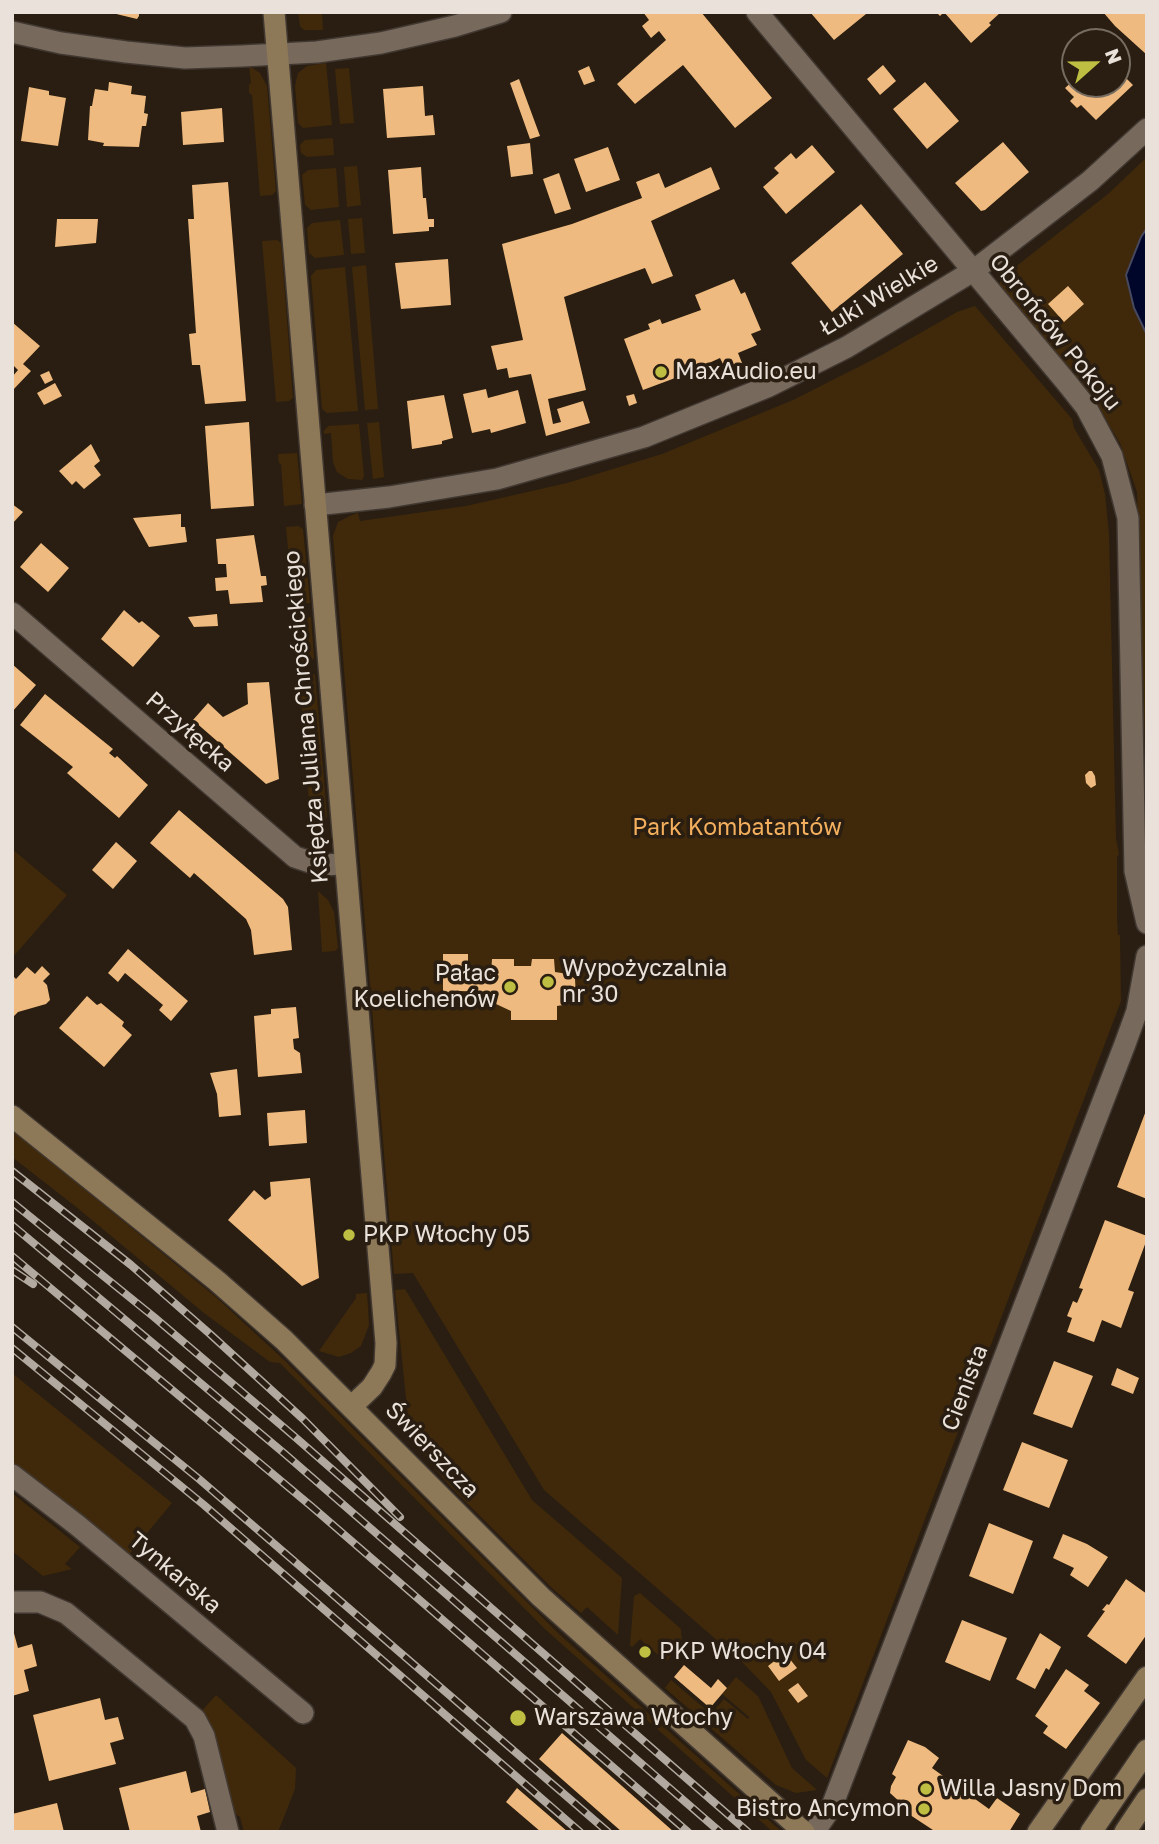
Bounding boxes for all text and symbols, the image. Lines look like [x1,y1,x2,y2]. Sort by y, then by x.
north arrow [1061,28,1131,98]
text: N [1101,45,1128,67]
street label: Obrońców Pokoju [983,248,1127,416]
street label: Łuki Wielkie [815,250,943,342]
place label: MaxAudio.eu [675,358,817,386]
marker: MaxAudio.eu [653,364,669,380]
street label: Księdza Juliana Chrościckiego [278,549,334,885]
street label: Przyłęcka [140,686,240,778]
park label: Park Kombatantów [632,814,842,842]
place label: Wypożyczalnia nr 30 [562,955,727,1009]
place label: Pałac Koelichenów [354,960,496,1014]
marker: Wypożyczalnia nr 30 [540,974,556,990]
marker: Pałac Koelichenów [502,979,518,995]
place label: PKP Włochy 05 [363,1221,530,1249]
marker: PKP Włochy 05 [341,1227,357,1243]
street label: Cienista [936,1341,994,1435]
street label: Świerszcza [379,1396,485,1504]
street label: Tynkarska [123,1526,227,1620]
place label: PKP Włochy 04 [659,1638,827,1666]
marker: PKP Włochy 04 [637,1644,653,1660]
place label: Warszawa Włochy [534,1704,733,1732]
marker: Warszawa Włochy [508,1708,528,1728]
place label: Willa Jasny Dom [940,1775,1122,1803]
marker: Willa Jasny Dom [918,1781,934,1797]
place label: Bistro Ancymon [736,1795,910,1823]
marker: Bistro Ancymon [916,1801,932,1817]

